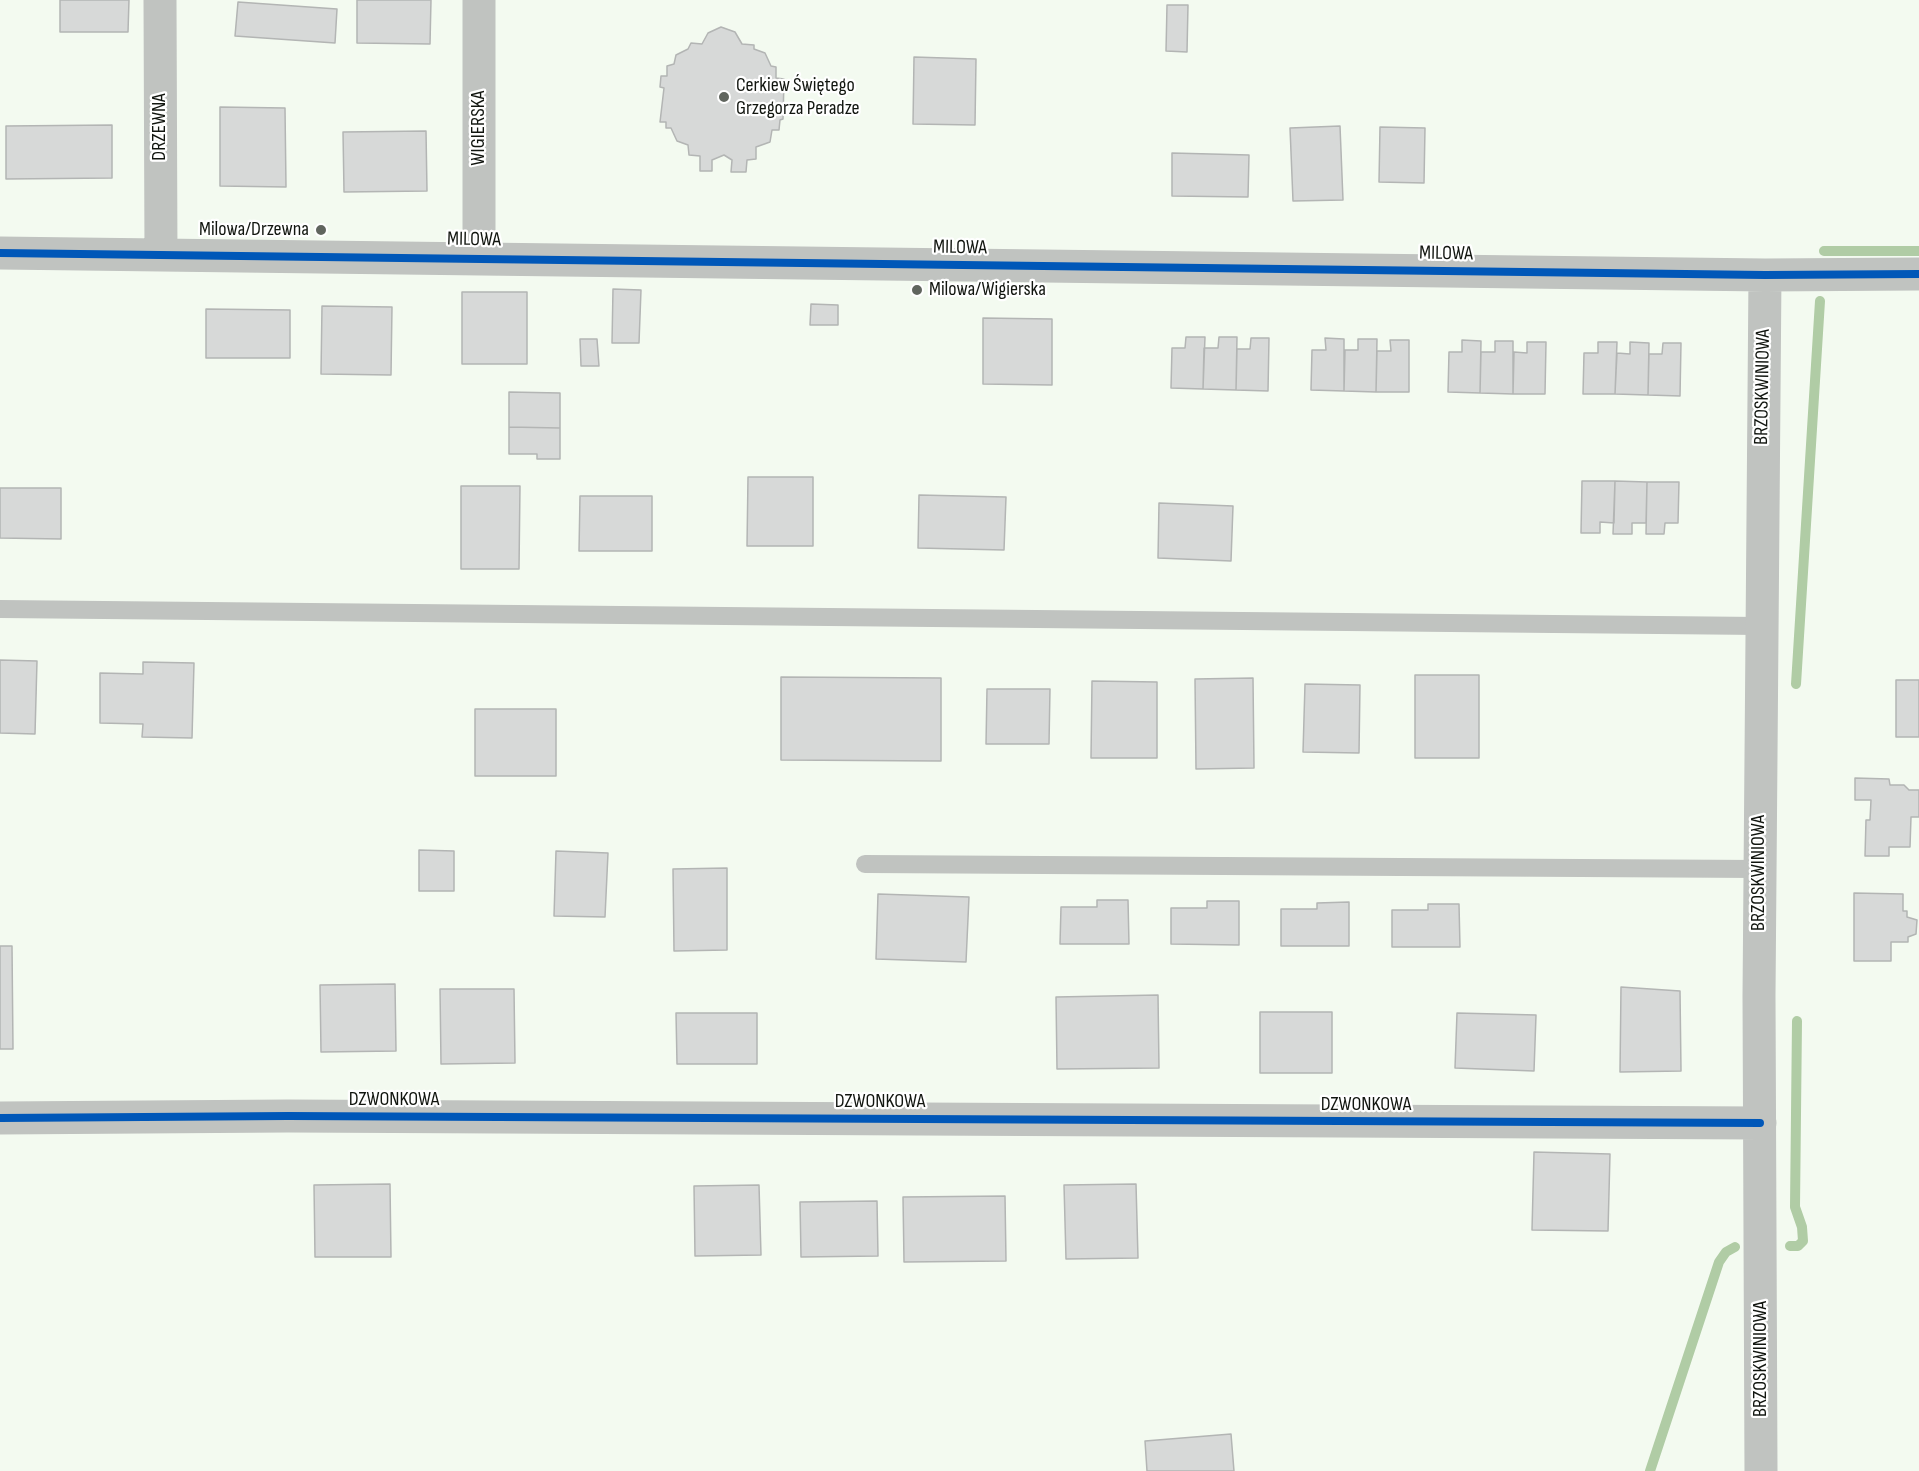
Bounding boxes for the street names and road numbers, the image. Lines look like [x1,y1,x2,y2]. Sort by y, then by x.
street label: WIGIERSKA [467,91,491,165]
street label: DRZEWNA [148,93,172,161]
street label: MILOWA [447,228,501,252]
street label: MILOWA [933,236,987,260]
street label: MILOWA [1419,242,1473,266]
street label: BRZOSKWINIOWA [1750,329,1776,445]
street label: BRZOSKWINIOWA [1747,815,1771,931]
street label: DZWONKOWA [349,1088,439,1112]
street label: DZWONKOWA [835,1090,925,1114]
street label: DZWONKOWA [1321,1093,1411,1117]
street label: BRZOSKWINIOWA [1749,1301,1773,1417]

